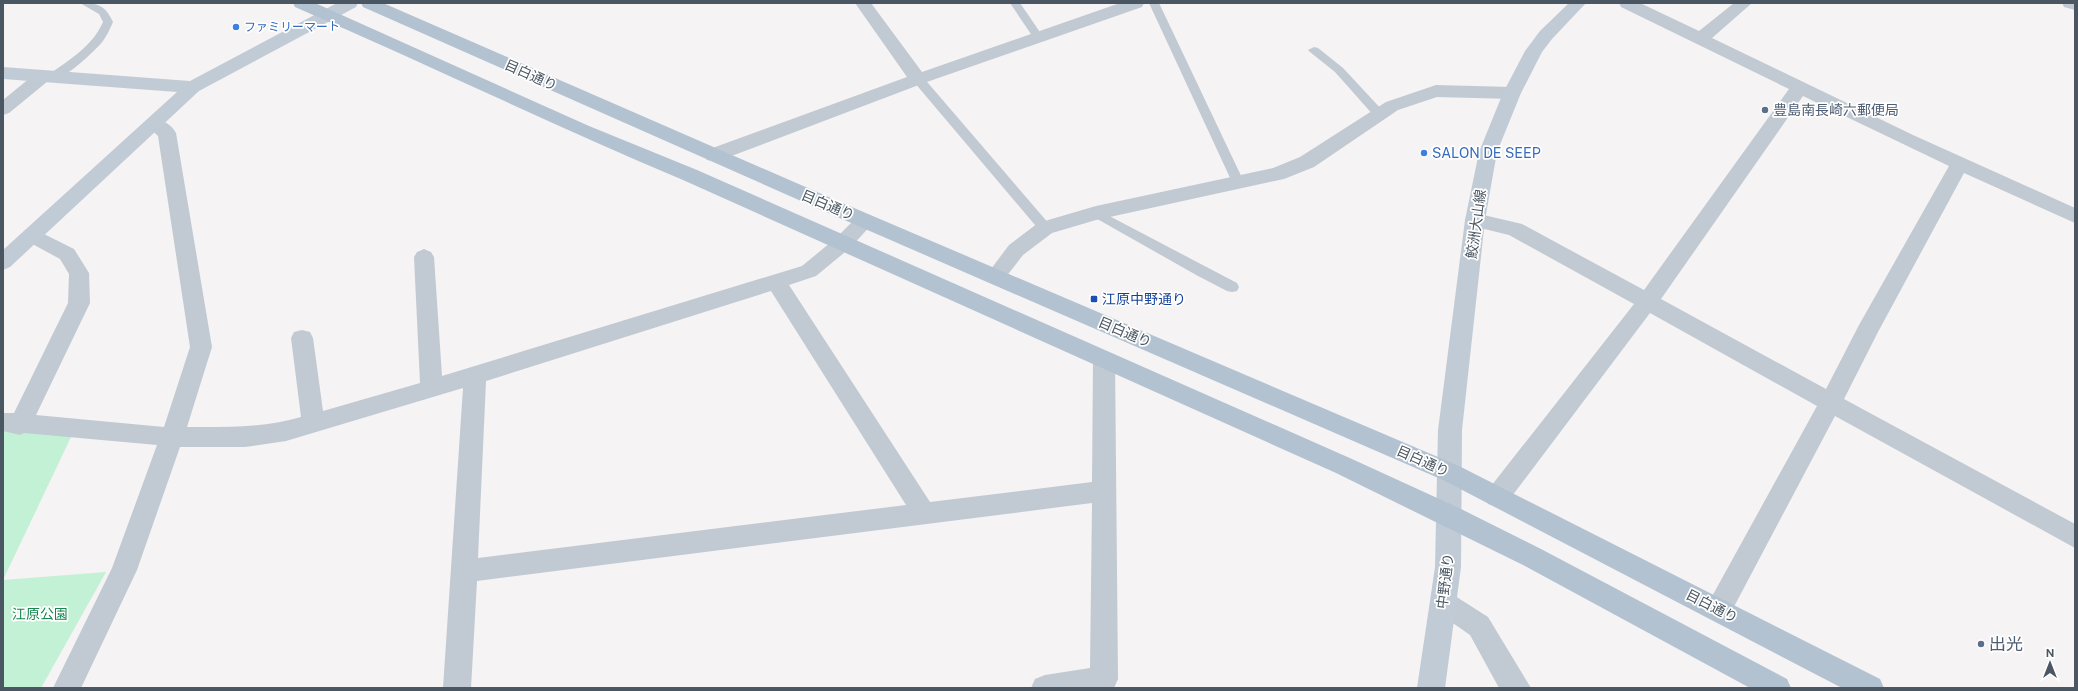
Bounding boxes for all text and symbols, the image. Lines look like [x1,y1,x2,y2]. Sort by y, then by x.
place label: ファミリーマート [244,20,340,34]
marker: ファミリーマート [231,22,241,32]
street label: 目白通り [502,56,560,94]
place label: 豊島南長崎六郵便局 [1773,102,1899,118]
marker: 豊島南長崎六郵便局 [1760,105,1770,115]
place label: SALON DE SEEP [1432,145,1541,161]
marker: SALON DE SEEP [1419,148,1429,158]
street label: 目白通り [799,187,857,223]
street label: 鮫洲大山線 [1463,188,1489,260]
place label: 江原中野通り [1102,291,1186,307]
marker: 江原中野通り [1089,294,1099,304]
street label: 目白通り [1096,314,1154,350]
street label: 目白通り [1394,442,1452,480]
street label: 中野通り [1434,552,1456,610]
street label: 目白通り [1683,586,1741,626]
park label: 江原公園 [12,606,68,622]
place label: 出光 [1989,634,2023,654]
marker: 出光 [1976,639,1986,649]
north arrow [2030,643,2070,683]
text: N [2046,647,2054,659]

